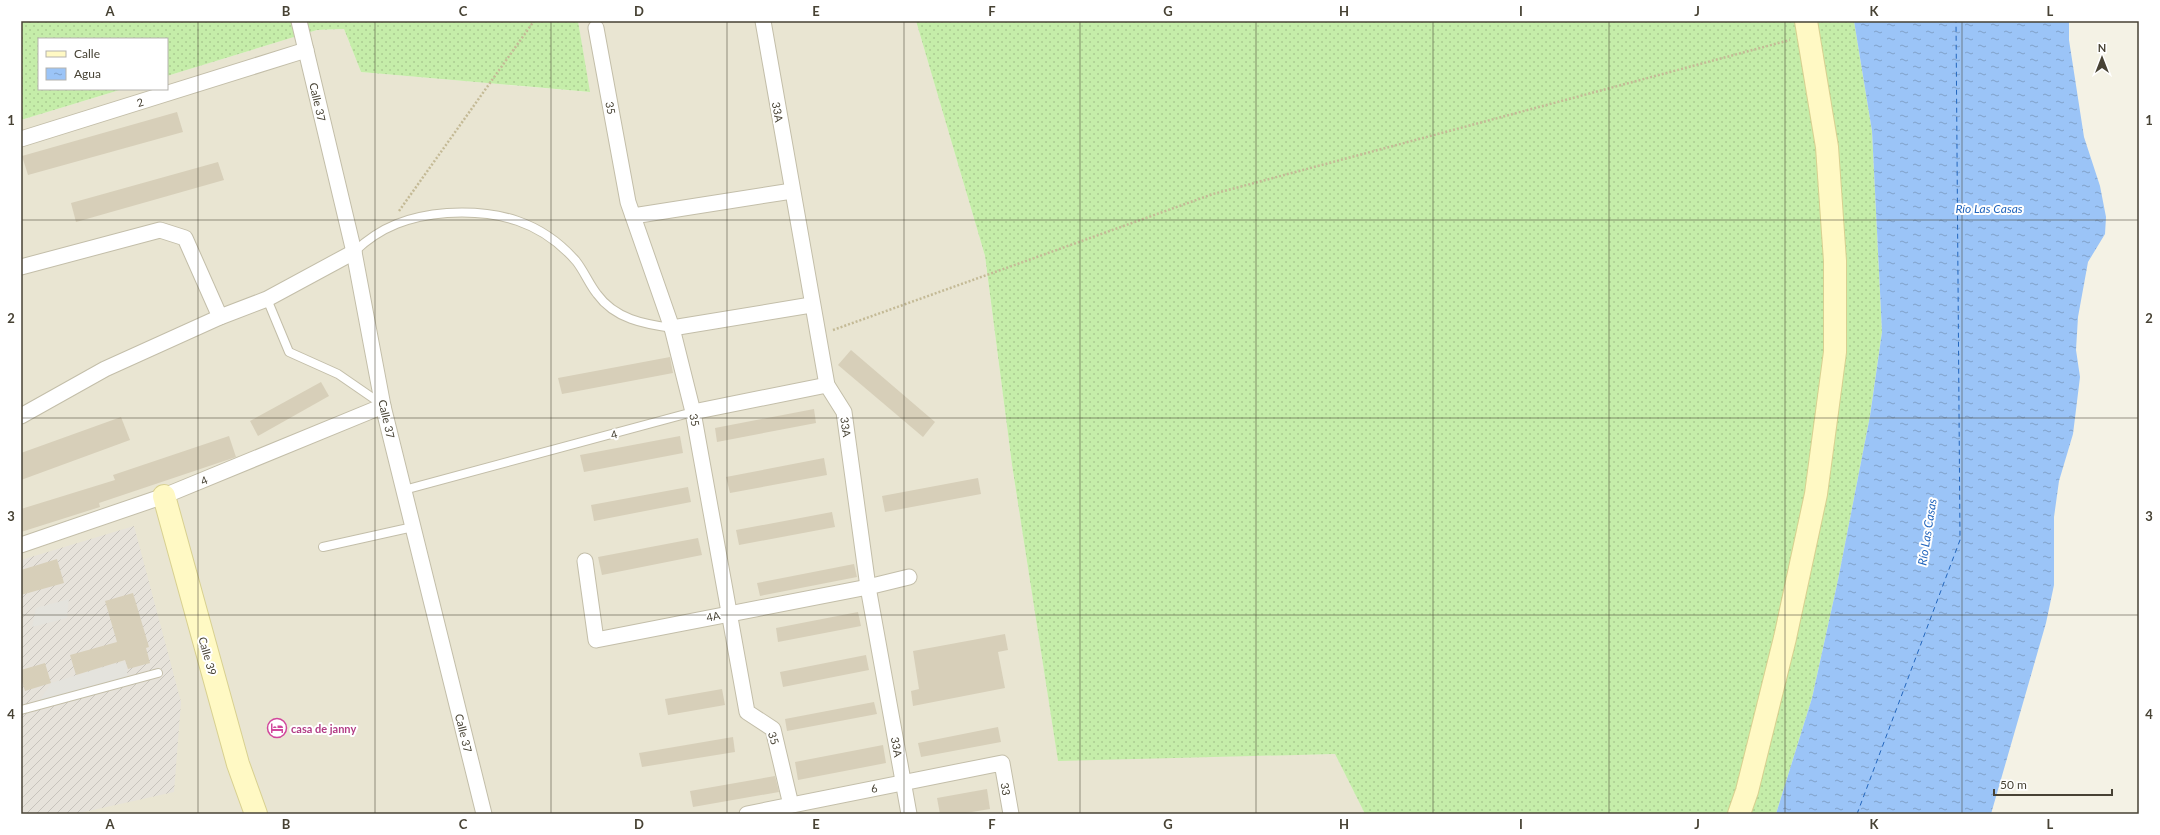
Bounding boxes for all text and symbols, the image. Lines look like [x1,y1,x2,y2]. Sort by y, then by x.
text: A [104,3,115,19]
text: B [282,3,291,19]
text: C [459,3,468,19]
text: D [634,3,644,19]
text: E [812,3,820,19]
text: F [988,3,996,19]
text: G [1163,3,1173,19]
text: H [1339,3,1349,19]
text: I [1519,3,1523,19]
text: J [1694,3,1700,19]
text: K [1870,3,1880,19]
text: L [2047,3,2054,19]
legend [38,38,168,90]
north arrow [2082,38,2122,78]
text: N [2098,41,2106,54]
text: Calle [74,46,100,61]
text: Agua [74,66,101,81]
street label: Calle 37 [307,81,329,123]
street label: 2 [135,95,145,109]
street label: 35 [603,100,619,116]
street label: 33A [770,101,786,124]
text: 1 [7,112,15,128]
text: 1 [2145,112,2153,128]
water label: Río Las Casas [1955,201,2023,216]
text: 2 [7,310,15,326]
text: 2 [2145,310,2153,326]
street label: Calle 37 [376,398,398,440]
street label: 35 [687,412,703,428]
street label: 33A [838,416,854,438]
street label: 4 [609,427,619,441]
street label: 4 [199,473,210,487]
water label: Río Las Casas [1914,497,1940,566]
text: 3 [7,508,15,524]
text: 3 [2145,508,2153,524]
street label: 4A [705,608,722,624]
street label: Calle 39 [196,635,220,677]
text: 4 [7,706,15,722]
text: 4 [2145,706,2153,722]
street label: Calle 37 [453,712,475,754]
hotel icon: casa de janny [266,717,288,739]
place label: casa de janny [291,722,356,735]
street label: 35 [766,730,782,746]
street label: 33A [889,736,905,759]
scale bar [1994,771,2112,797]
text: 50 m [2000,777,2027,792]
street label: 6 [870,781,878,795]
street label: 33 [998,782,1014,796]
text: A [104,816,115,832]
text: B [282,816,291,832]
text: C [459,816,468,832]
text: D [634,816,644,832]
text: E [812,816,820,832]
text: F [988,816,996,832]
text: G [1163,816,1173,832]
text: H [1339,816,1349,832]
text: I [1519,816,1523,832]
text: J [1694,816,1700,832]
text: K [1870,816,1880,832]
text: L [2047,816,2054,832]

